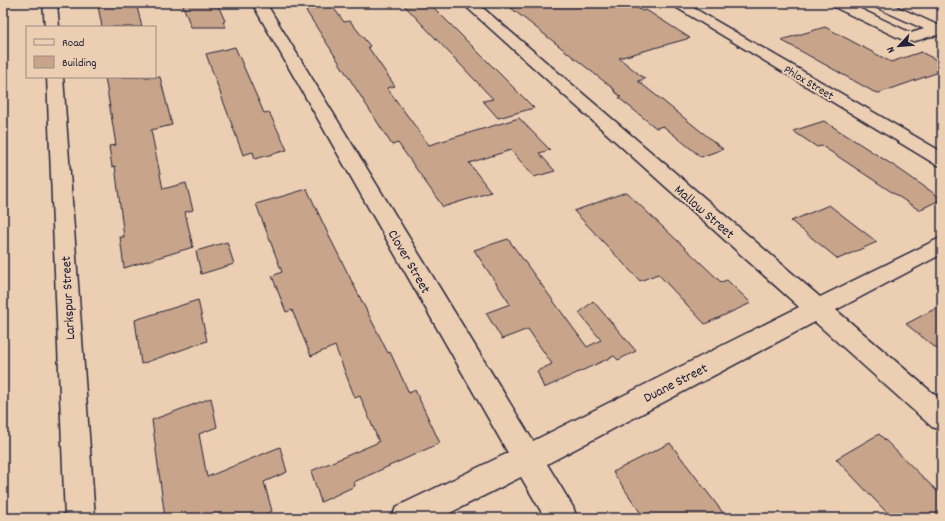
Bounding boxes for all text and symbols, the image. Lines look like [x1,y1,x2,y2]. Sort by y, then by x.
legend [26,26,156,78]
north arrow [879,26,919,66]
text: Road [62,35,84,52]
text: N [883,43,900,55]
text: Building [62,55,97,72]
street label: Phlox Street [780,62,837,105]
street label: Mallow Street [669,181,738,244]
street label: Clover Street [382,226,435,298]
street label: Larkspur Street [57,255,81,340]
street label: Duane Street [640,359,711,409]

